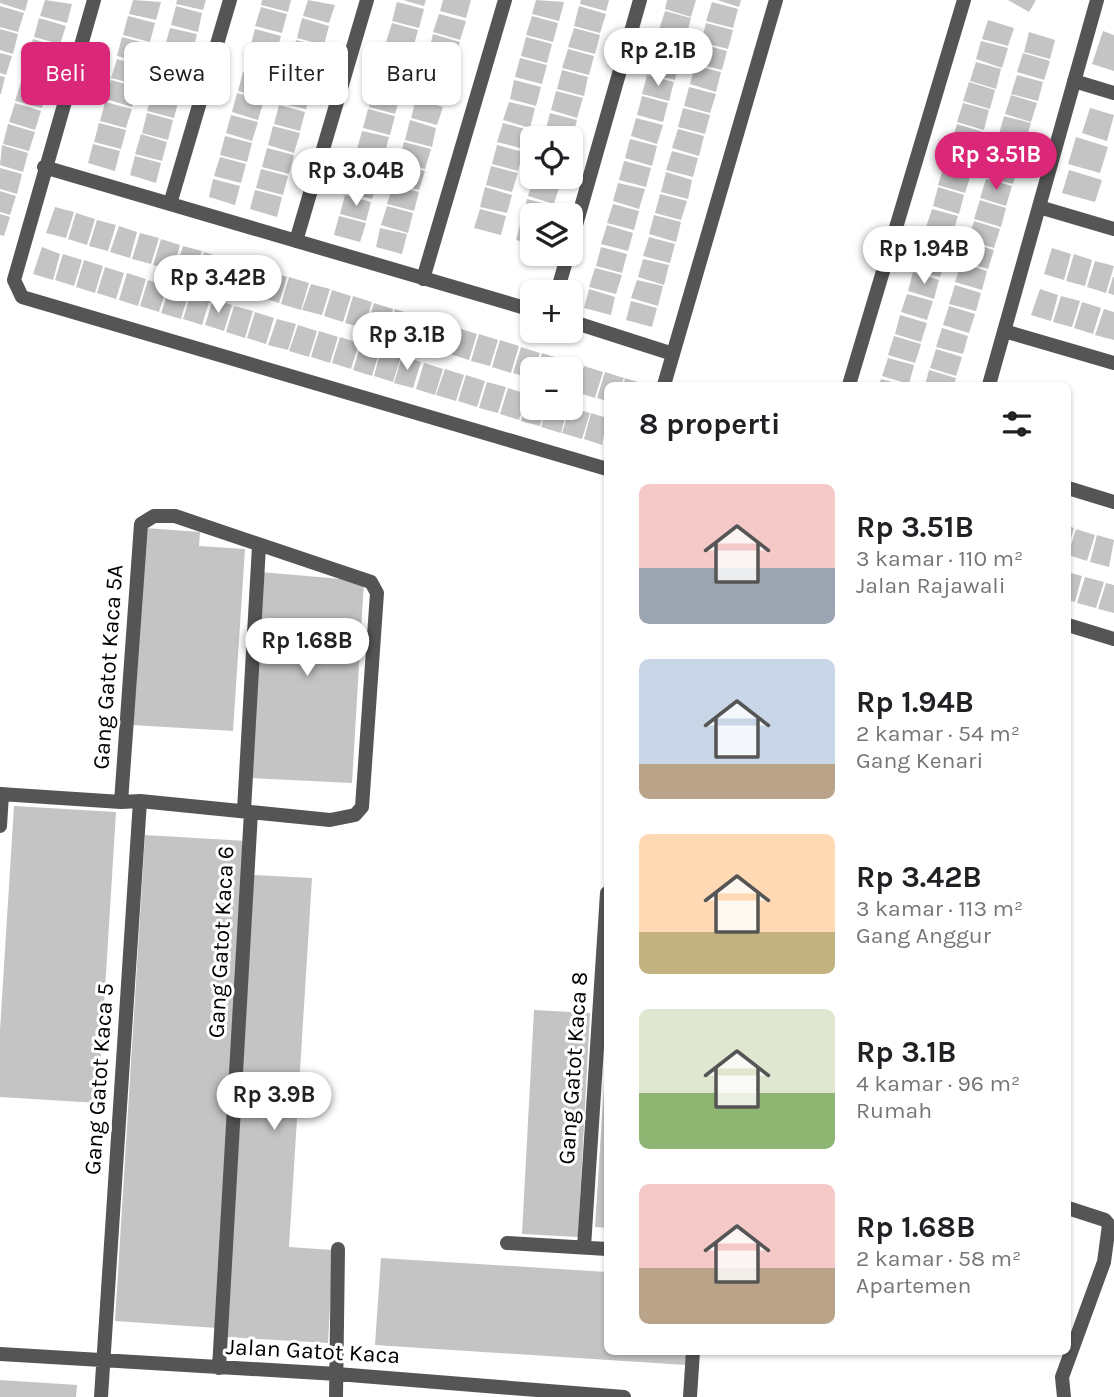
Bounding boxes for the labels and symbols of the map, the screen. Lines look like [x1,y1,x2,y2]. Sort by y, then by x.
pin: Rp 2.1B [593,28,723,88]
pin: Rp 3.51B [924,132,1068,192]
pin: Rp 3.04B [284,148,428,208]
pin: Rp 1.94B [852,226,996,286]
pin: Rp 3.42B [146,256,290,315]
pin: Rp 3.1B [342,312,472,372]
street label: Gang Gatot Kaca 5A [87,564,129,770]
pin: Rp 1.68B [235,618,379,678]
street label: Gang Gatot Kaca 6 [202,845,240,1039]
street label: Gang Gatot Kaca 8 [553,971,593,1165]
street label: Gang Gatot Kaca 5 [79,982,119,1176]
pin: Rp 3.9B [209,1072,339,1132]
street label: Jalan Gatot Kaca [225,1333,401,1369]

